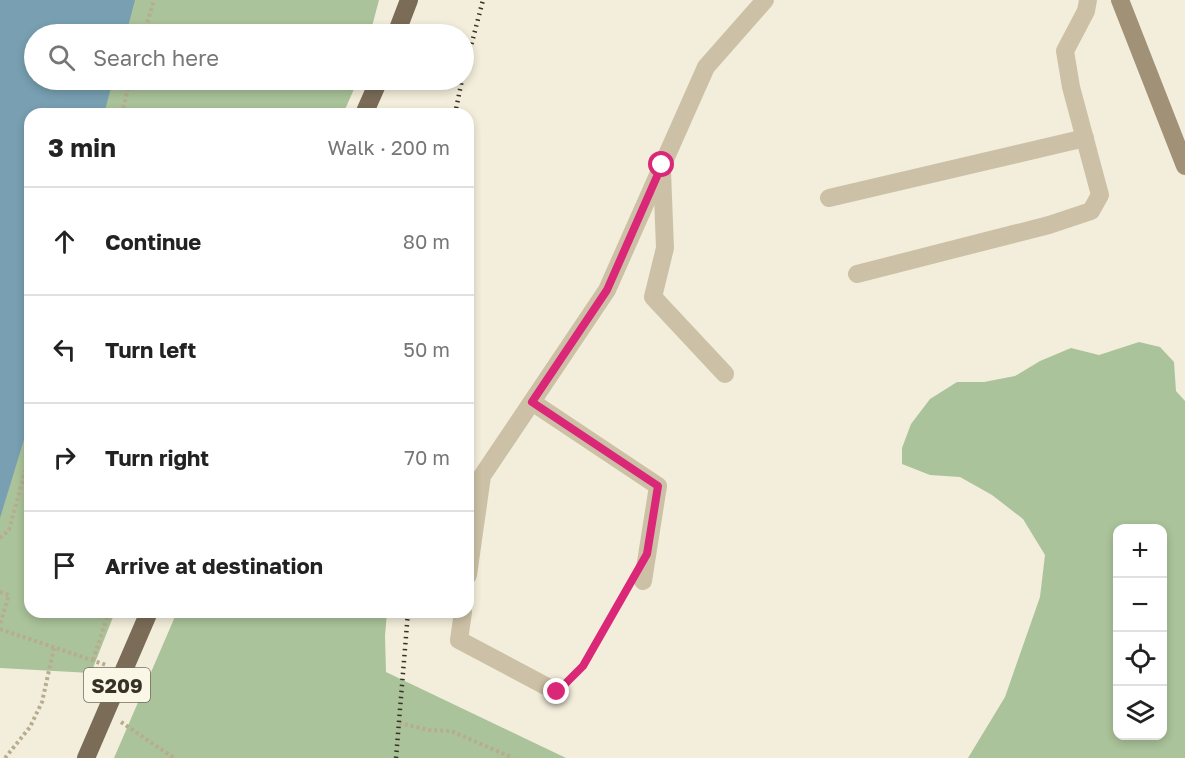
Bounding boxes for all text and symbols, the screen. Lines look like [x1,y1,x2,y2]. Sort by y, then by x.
search box [24,24,474,90]
icon: search [45,41,78,74]
text: Search here [93,44,219,71]
text: 3 min [48,132,116,163]
text: Walk · 200 m [328,135,450,159]
route start [648,151,674,177]
icon: ahead [48,225,81,258]
text: Continue [105,228,201,255]
text: 80 m [403,229,450,253]
icon: left [48,333,81,366]
text: Turn left [105,336,196,363]
text: 50 m [403,337,450,361]
icon: right [48,441,81,474]
text: Turn right [105,444,209,471]
text: 70 m [404,445,450,469]
map controls [1113,524,1167,740]
button: + [1113,524,1167,578]
icon: arrive [48,549,81,582]
text: Arrive at destination [105,552,323,579]
button: − [1113,578,1167,632]
button: locate [1113,632,1167,686]
road number: S209 [84,668,150,702]
route end [543,678,569,704]
button: layers [1113,686,1167,740]

